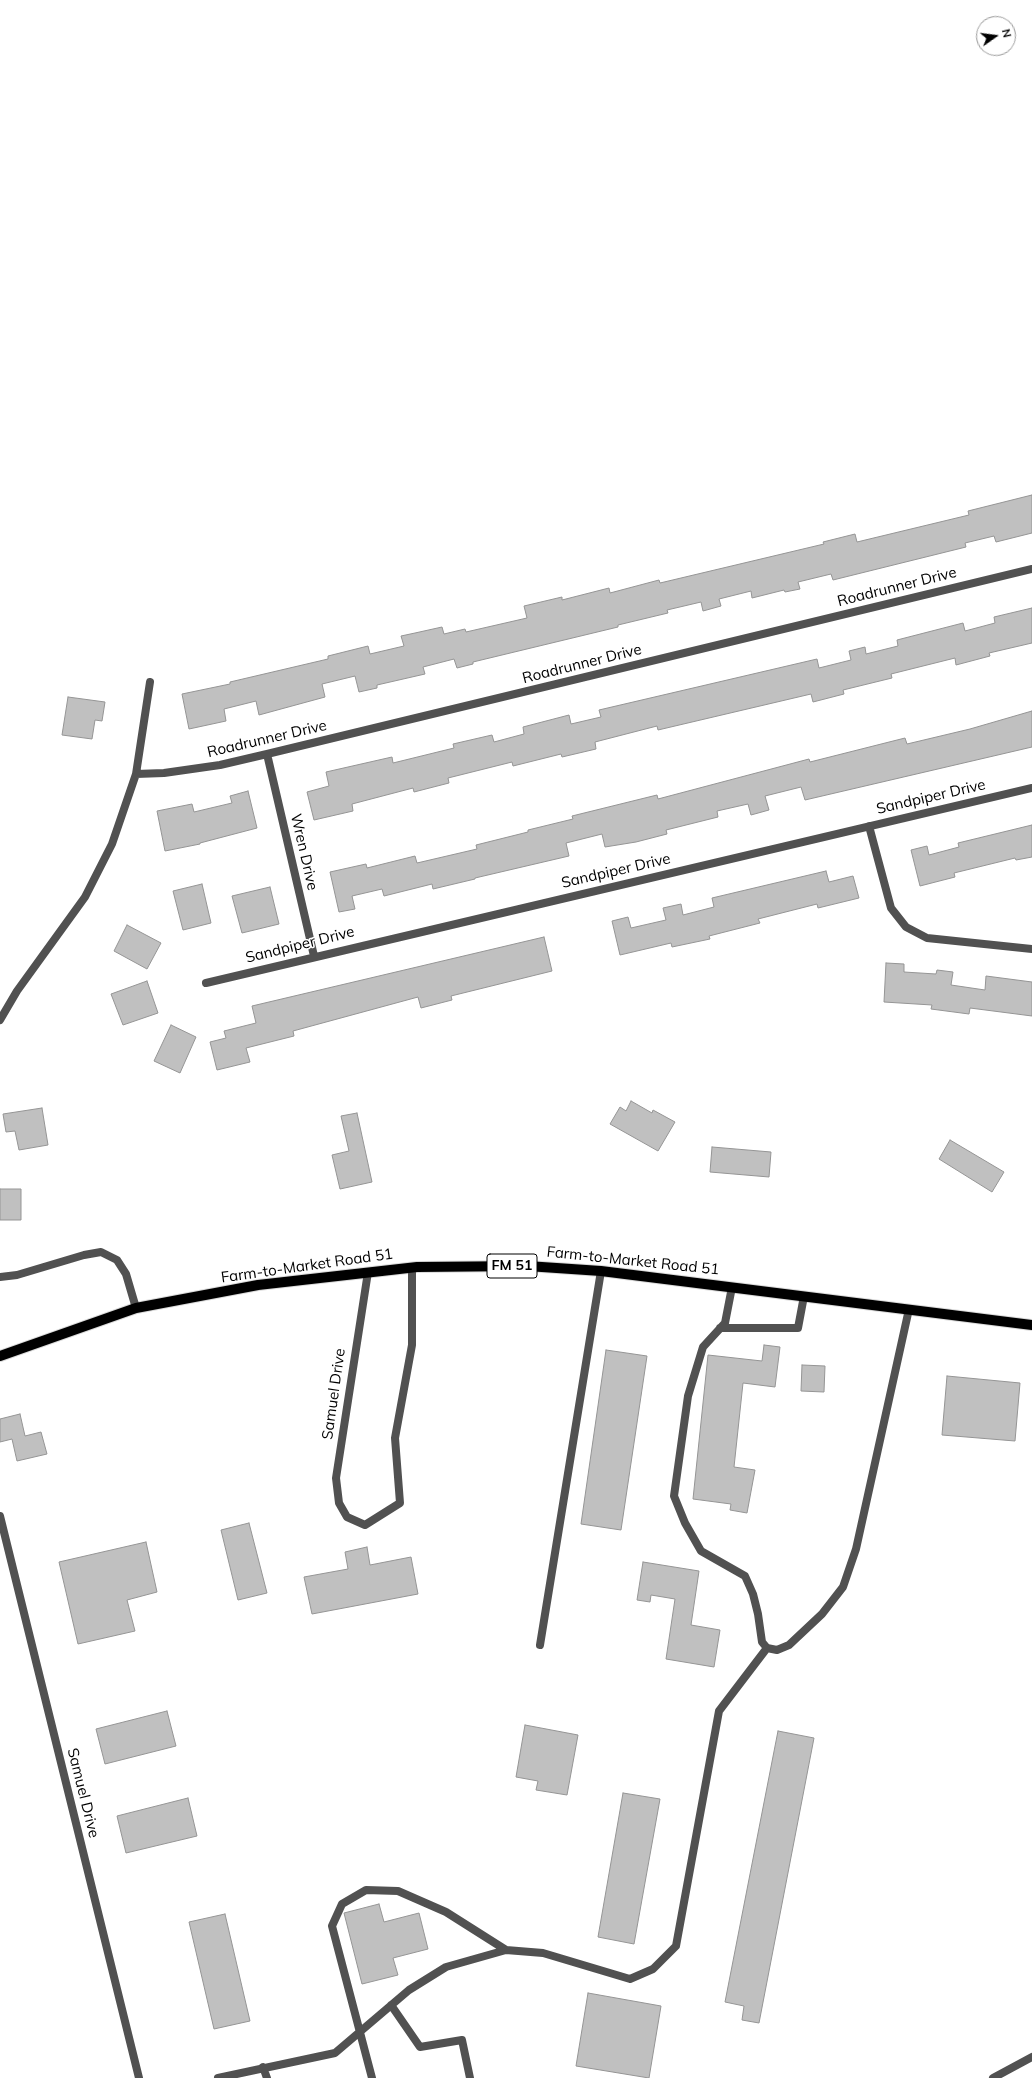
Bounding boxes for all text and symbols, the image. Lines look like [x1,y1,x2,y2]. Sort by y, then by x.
north arrow [976,16,1016,56]
text: N [999,28,1014,39]
street label: Roadrunner Drive [836,563,958,611]
street label: Roadrunner Drive [521,640,643,688]
street label: Roadrunner Drive [205,716,329,762]
street label: Sandpiper Drive [875,776,987,818]
street label: Wren Drive [286,812,322,892]
street label: Sandpiper Drive [560,850,672,892]
street label: Sandpiper Drive [244,923,356,967]
street label: Farm-to-Market Road 51 [546,1243,720,1279]
street label: Farm-to-Market Road 51 [220,1245,394,1287]
road number: FM 51 [487,1254,537,1278]
street label: Samuel Drive [319,1347,349,1441]
street label: Samuel Drive [63,1746,103,1840]

